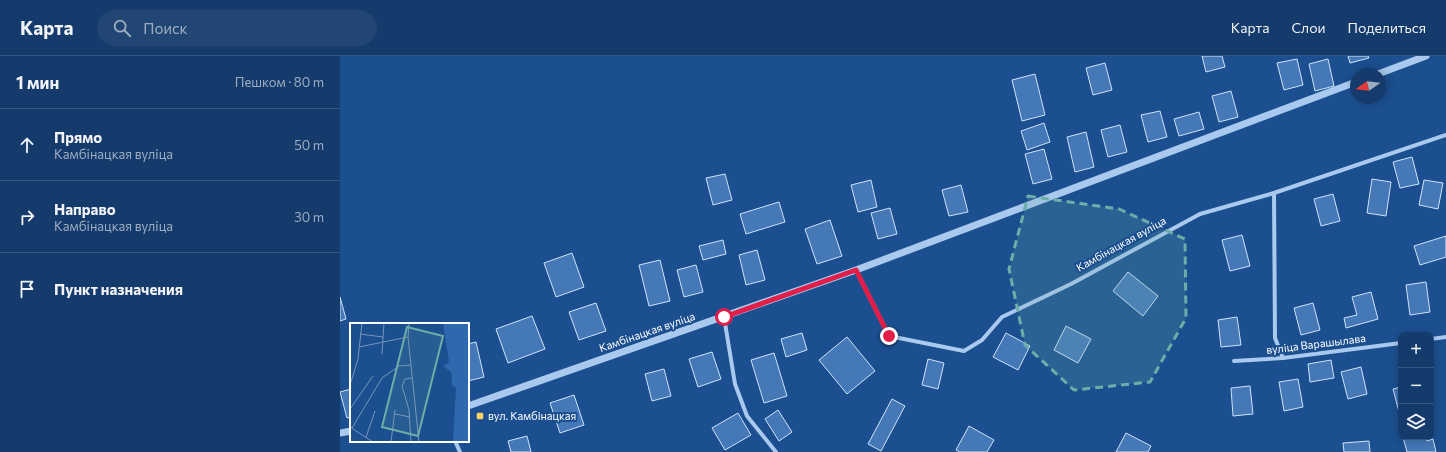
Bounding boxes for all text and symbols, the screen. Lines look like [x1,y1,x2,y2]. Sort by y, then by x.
search box [97,10,377,46]
text: Карта [20,16,73,39]
icon: search [111,17,133,39]
text: Поиск [143,19,188,37]
text: Карта [1231,19,1269,36]
text: Слои [1291,19,1326,36]
text: Поделиться [1348,19,1426,36]
north arrow [1350,68,1386,104]
text: 1 мин [16,72,59,93]
text: Пешком · 80 m [235,74,324,90]
text: Прямо [54,128,102,146]
icon: ahead [16,134,38,156]
text: 50 m [294,137,324,153]
text: Камбінацкая вуліца [54,146,173,162]
text: Направо [54,200,116,218]
icon: right [16,206,38,228]
text: 30 m [294,209,324,225]
street label: Камбінацкая вуліца [1074,213,1168,274]
text: Камбінацкая вуліца [54,218,173,234]
icon: arrive [16,278,38,300]
text: Пункт назначения [54,280,183,298]
route start [715,308,733,326]
street label: Камбінацкая вуліца [597,309,697,354]
inset map [350,323,469,442]
route end [880,327,898,345]
street label: вуліца Варашылава [1265,331,1366,356]
map controls [1398,332,1434,440]
button: + [1398,332,1434,368]
button: − [1398,368,1434,404]
button: layers [1398,404,1434,440]
place label: вул. Камбінацкая [488,409,576,422]
marker: вул. Камбінацкая [475,411,485,421]

